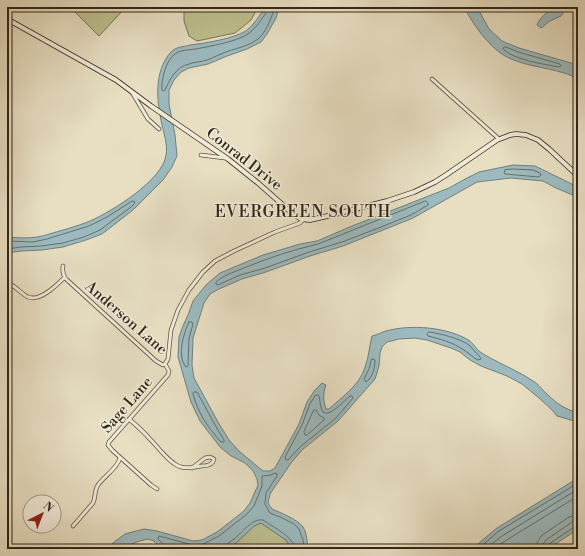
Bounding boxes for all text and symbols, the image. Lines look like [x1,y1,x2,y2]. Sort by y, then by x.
street label: Conrad Drive [202,123,286,195]
district label: EVERGREEN SOUTH [215,202,391,222]
street label: Anderson Lane [80,276,171,359]
street label: Sage Lane [97,373,157,437]
north arrow [22,494,62,534]
text: N [40,499,56,516]

